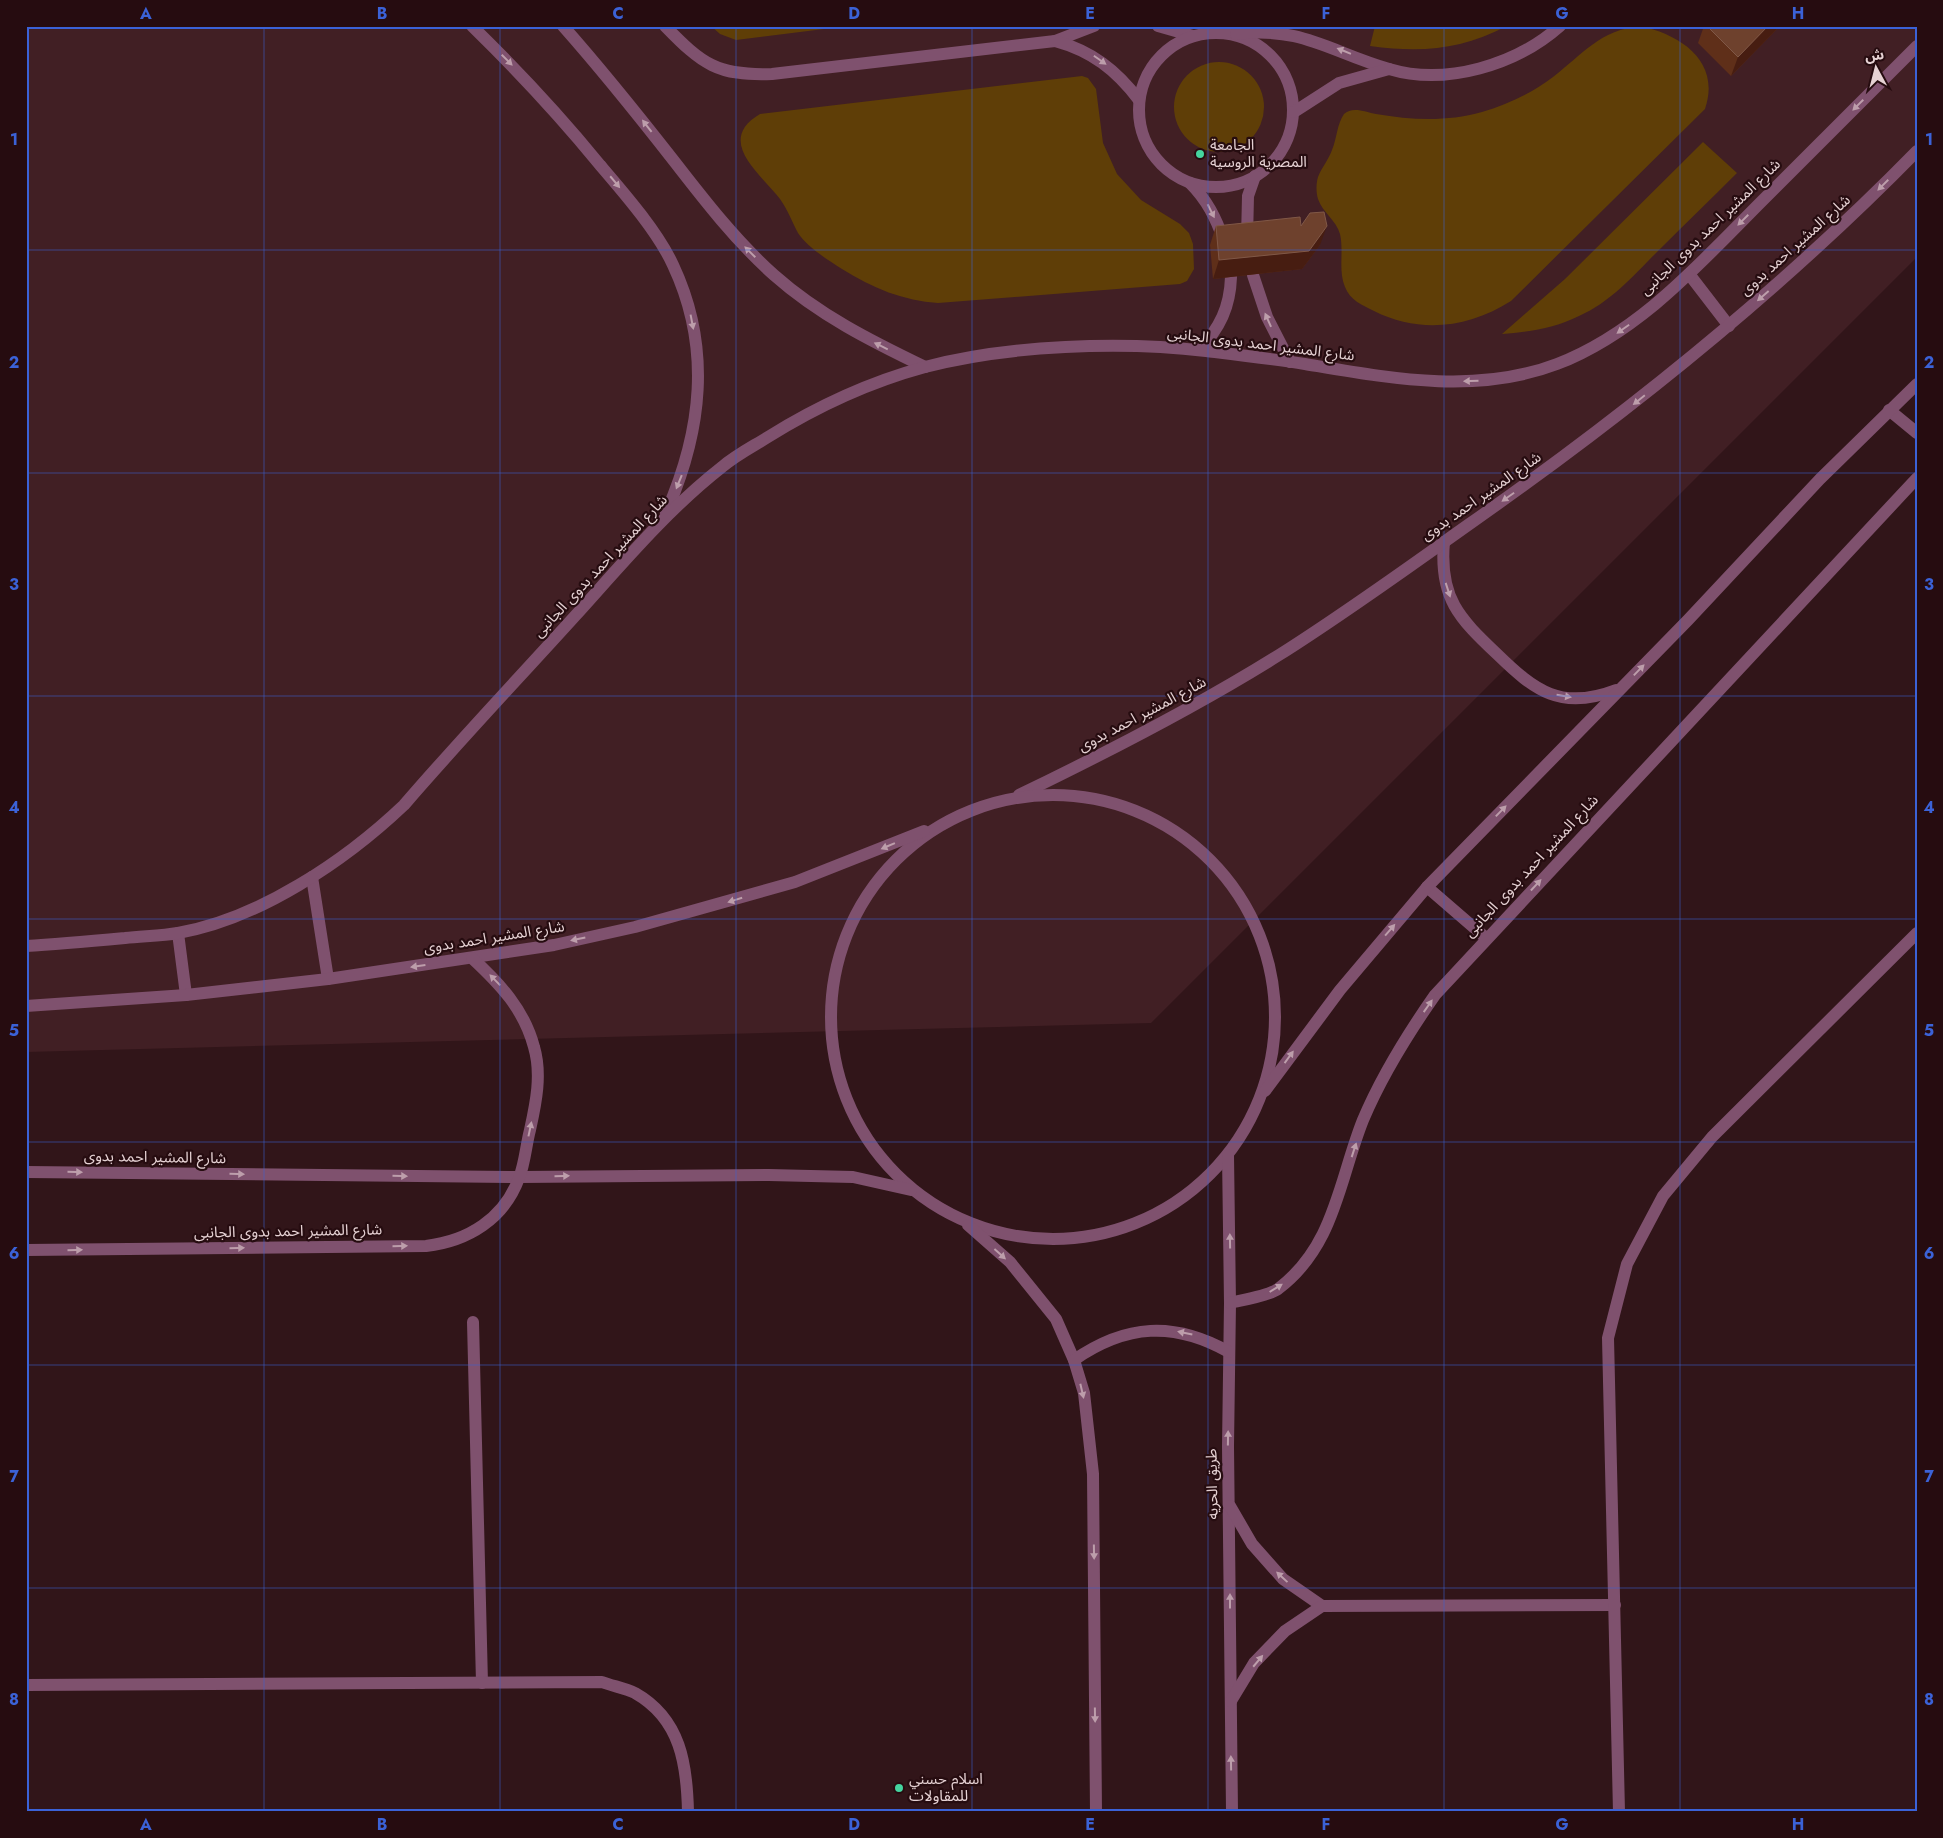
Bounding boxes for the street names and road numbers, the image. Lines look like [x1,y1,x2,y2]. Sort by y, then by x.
street label: شارع المشير احمد بدوى الجانبى [1635,153,1786,301]
street label: شارع المشير احمد بدوى [1735,189,1856,302]
street label: شارع المشير احمد بدوى الجانبى [1166,322,1356,367]
street label: شارع المشير احمد بدوى [1416,446,1546,547]
street label: شارع المشير احمد بدوى الجانبى [528,489,673,643]
street label: شارع المشير احمد بدوى [1074,671,1211,758]
street label: شارع المشير احمد بدوى الجانبى [1459,789,1604,943]
street label: شارع المشير احمد بدوى [422,915,566,960]
street label: شارع المشير احمد بدوى [84,1145,227,1170]
street label: شارع المشير احمد بدوى الجانبى [194,1218,383,1245]
street label: طريق الحريه [1200,1448,1224,1520]

